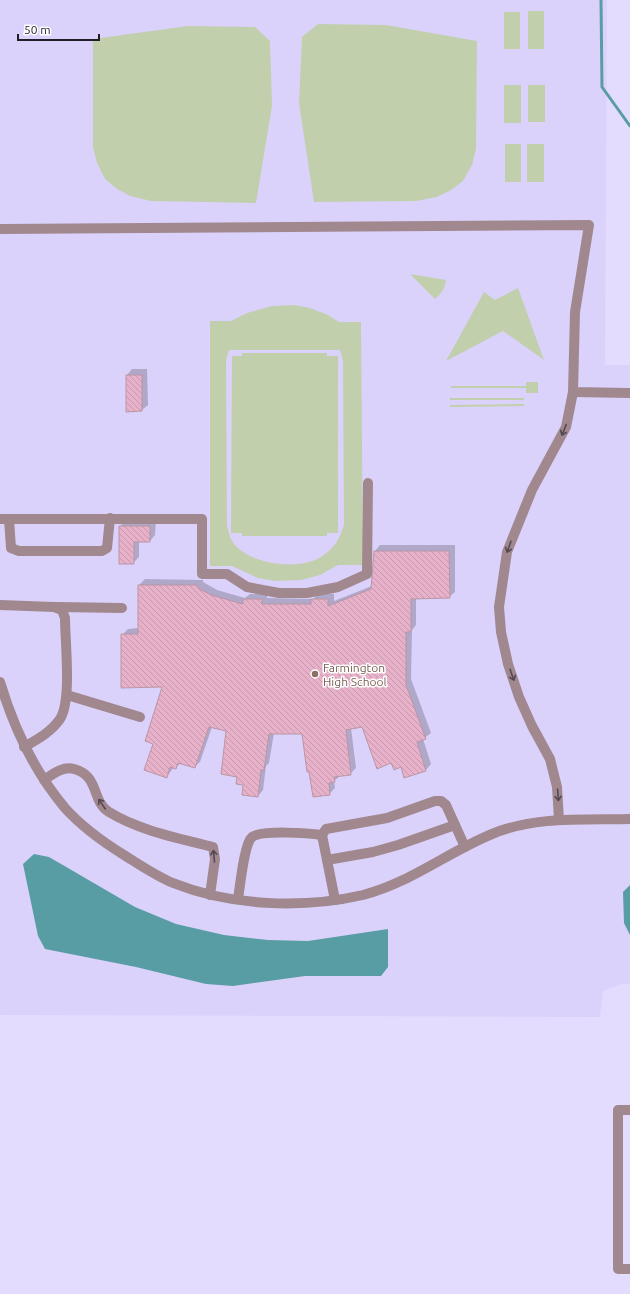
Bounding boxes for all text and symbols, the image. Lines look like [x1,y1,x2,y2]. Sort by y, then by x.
scale bar [18,16,99,42]
text: 50 m [24,23,51,36]
one-way arrow [560,424,568,436]
one-way arrow [505,541,513,553]
place label: Farmington High School [323,661,387,688]
marker: Farmington High School [310,669,320,679]
one-way arrow [508,669,516,681]
one-way arrow [554,788,561,801]
one-way arrow [98,798,107,809]
one-way arrow [211,850,218,863]

